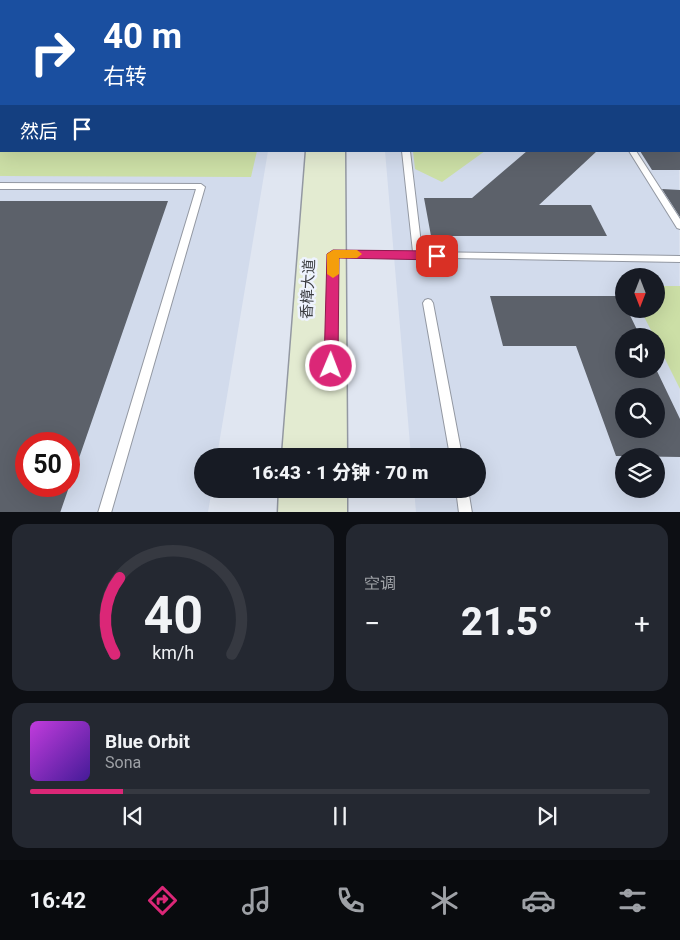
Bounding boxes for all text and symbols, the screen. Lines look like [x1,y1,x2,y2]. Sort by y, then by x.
text: 40 m [103,16,182,57]
icon: right [20,20,85,85]
text: 右转 [103,64,147,89]
icon: arrive [68,115,96,143]
text: 然后 [20,120,58,143]
pin [416,235,458,277]
icon: arrive [423,242,451,270]
street label: 香樟大道 [297,259,319,319]
north arrow [615,268,665,318]
map controls [615,268,665,498]
button: sound [615,328,665,378]
position arrow [304,339,356,391]
button: search [615,388,665,438]
speed limit sign: 50 [15,432,80,497]
button: layers [615,448,665,498]
text: 16:43 · 1 分钟 · 70 m [252,461,428,484]
text: 空调 [364,574,396,593]
text: 40 [143,585,203,646]
text: 21.5° [461,600,553,644]
text: − [364,607,380,640]
text: + [634,607,650,640]
text: km/h [152,642,194,663]
text: Blue Orbit [105,730,190,753]
text: Sona [105,753,141,772]
icon: previous [119,802,147,830]
icon: pause [326,802,354,830]
icon: next [533,802,561,830]
icon: directions [145,883,180,918]
icon: music [239,883,274,918]
icon: phone [333,883,368,918]
icon: climate [427,883,462,918]
icon: car [521,883,556,918]
icon: filters [615,883,650,918]
text: 16:42 [30,888,86,913]

